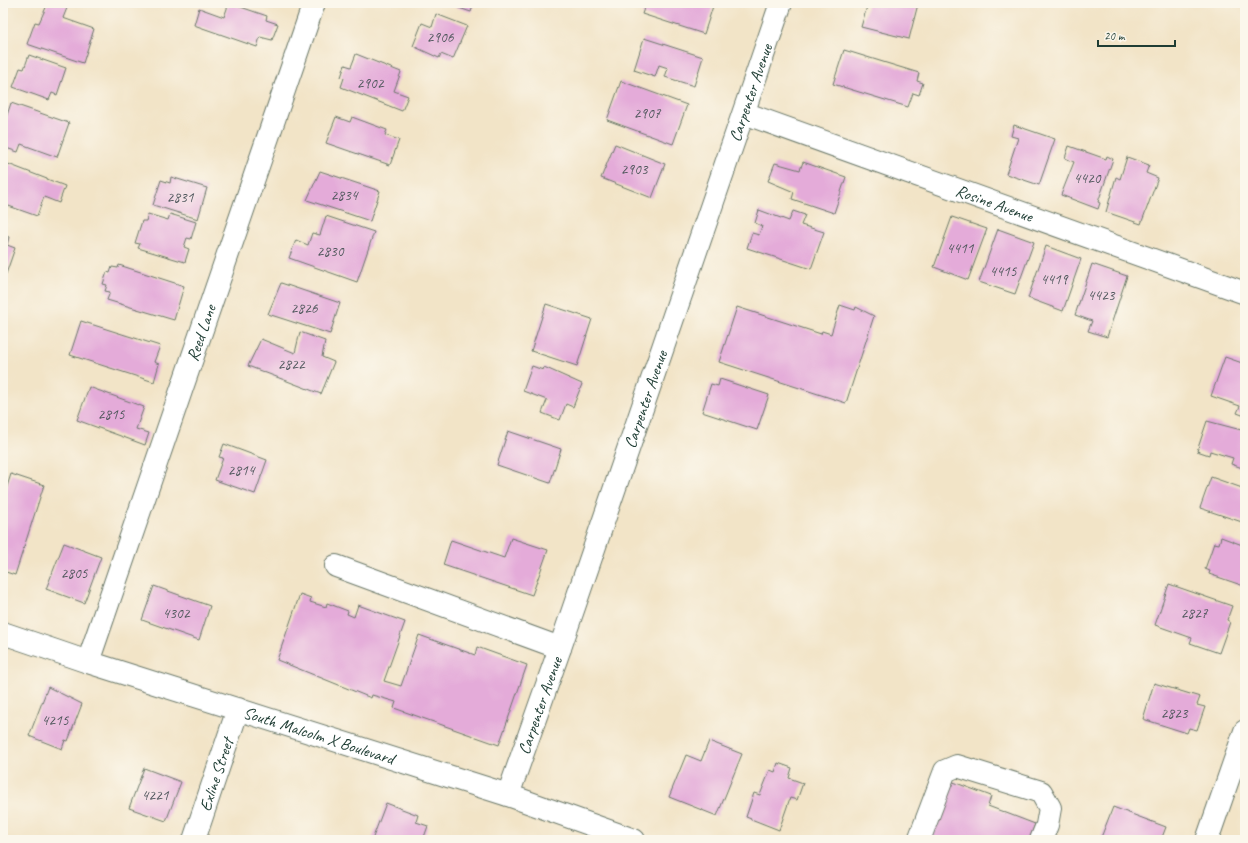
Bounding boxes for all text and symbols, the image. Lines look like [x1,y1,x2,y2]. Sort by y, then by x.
scale bar [1098,22,1175,48]
house number: 2906 [426,28,455,47]
text: 20 m [1104,28,1126,44]
street label: Carpenter Avenue [724,40,777,144]
house number: 2902 [356,74,385,93]
house number: 2907 [633,104,662,123]
house number: 2903 [620,160,649,179]
house number: 4420 [1073,169,1102,188]
street label: Rosine Avenue [953,179,1037,227]
house number: 2834 [330,186,359,205]
house number: 2831 [166,188,195,207]
house number: 4411 [946,239,975,258]
house number: 2830 [316,242,345,261]
house number: 4415 [989,262,1018,281]
house number: 4419 [1040,270,1069,289]
house number: 4423 [1087,286,1116,305]
house number: 2826 [290,299,319,318]
street label: Reed Lane [182,300,221,364]
street label: Carpenter Avenue [619,346,672,451]
house number: 2822 [277,355,306,374]
house number: 2815 [97,405,126,424]
house number: 2814 [227,461,256,480]
house number: 2805 [60,564,89,583]
house number: 4302 [162,604,191,623]
house number: 2827 [1180,604,1209,623]
street label: Carpenter Avenue [513,653,567,757]
street label: South Malcolm X Boulevard [241,701,399,770]
house number: 2823 [1160,704,1189,723]
house number: 4215 [41,711,70,730]
street label: Exline Street [194,733,239,814]
house number: 4221 [141,786,170,805]

